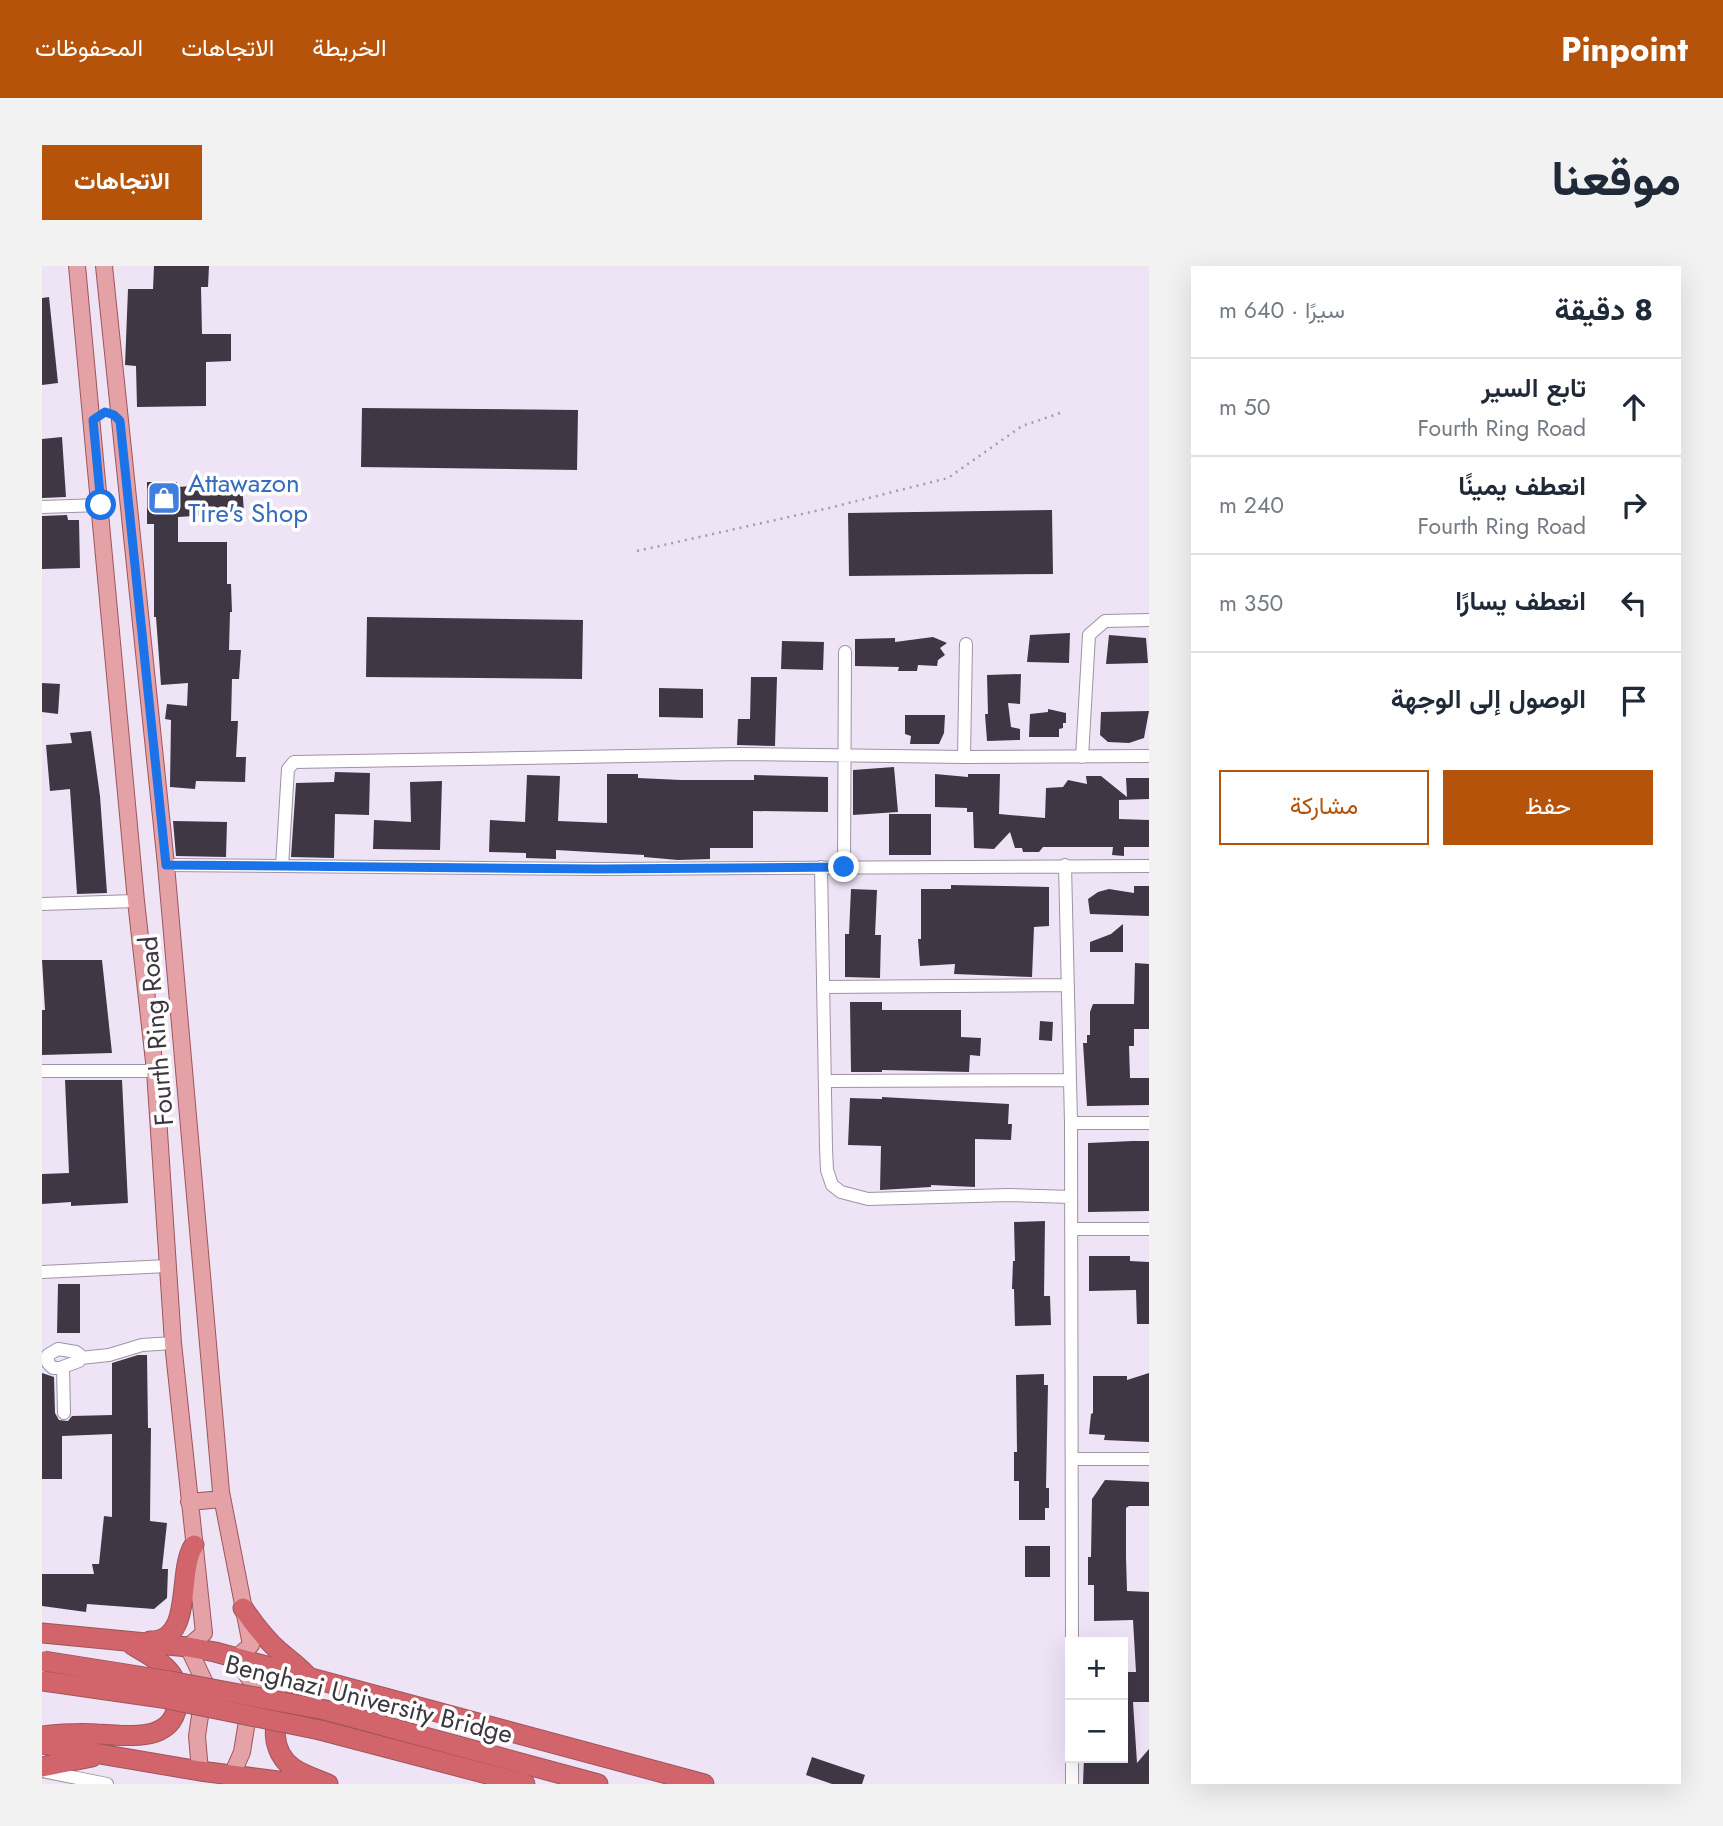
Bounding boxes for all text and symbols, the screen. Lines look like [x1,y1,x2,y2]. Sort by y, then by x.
text: Pinpoint [1561,26,1688,73]
text: المحفوظات [35,30,143,65]
text: الاتجاهات [181,30,274,65]
text: الخريطة [312,30,387,65]
text: موقعنا [1551,143,1681,213]
button: الاتجاهات [42,145,202,220]
text: 8 دقيقة [1554,288,1653,331]
text: سيرًا · 640 m [1219,293,1345,327]
text: تابع السير [1481,369,1586,407]
icon: ahead [1615,388,1653,426]
text: 50 m [1219,390,1271,424]
text: Fourth Ring Road [1418,411,1586,445]
place label: Attawazon Tire's Shop [188,464,308,532]
text: انعطف يمينًا [1458,467,1586,505]
shop icon: Attawazon Tire's Shop [145,479,183,517]
icon: right [1615,486,1653,524]
text: 240 m [1219,488,1284,522]
route start [85,489,116,520]
text: Fourth Ring Road [1418,509,1586,543]
text: انعطف يسارًا [1455,582,1586,620]
icon: left [1615,584,1653,622]
text: 350 m [1219,586,1283,620]
text: الوصول إلى الوجهة [1391,680,1586,718]
icon: arrive [1615,682,1653,720]
button: مشاركة [1219,770,1429,845]
button: حفظ [1443,770,1653,845]
route end [828,851,859,882]
street label: Fourth Ring Road [129,935,183,1127]
map controls [1065,1637,1128,1763]
button: + [1065,1637,1128,1700]
street label: Benghazi University Bridge [221,1645,517,1753]
button: − [1065,1700,1128,1763]

